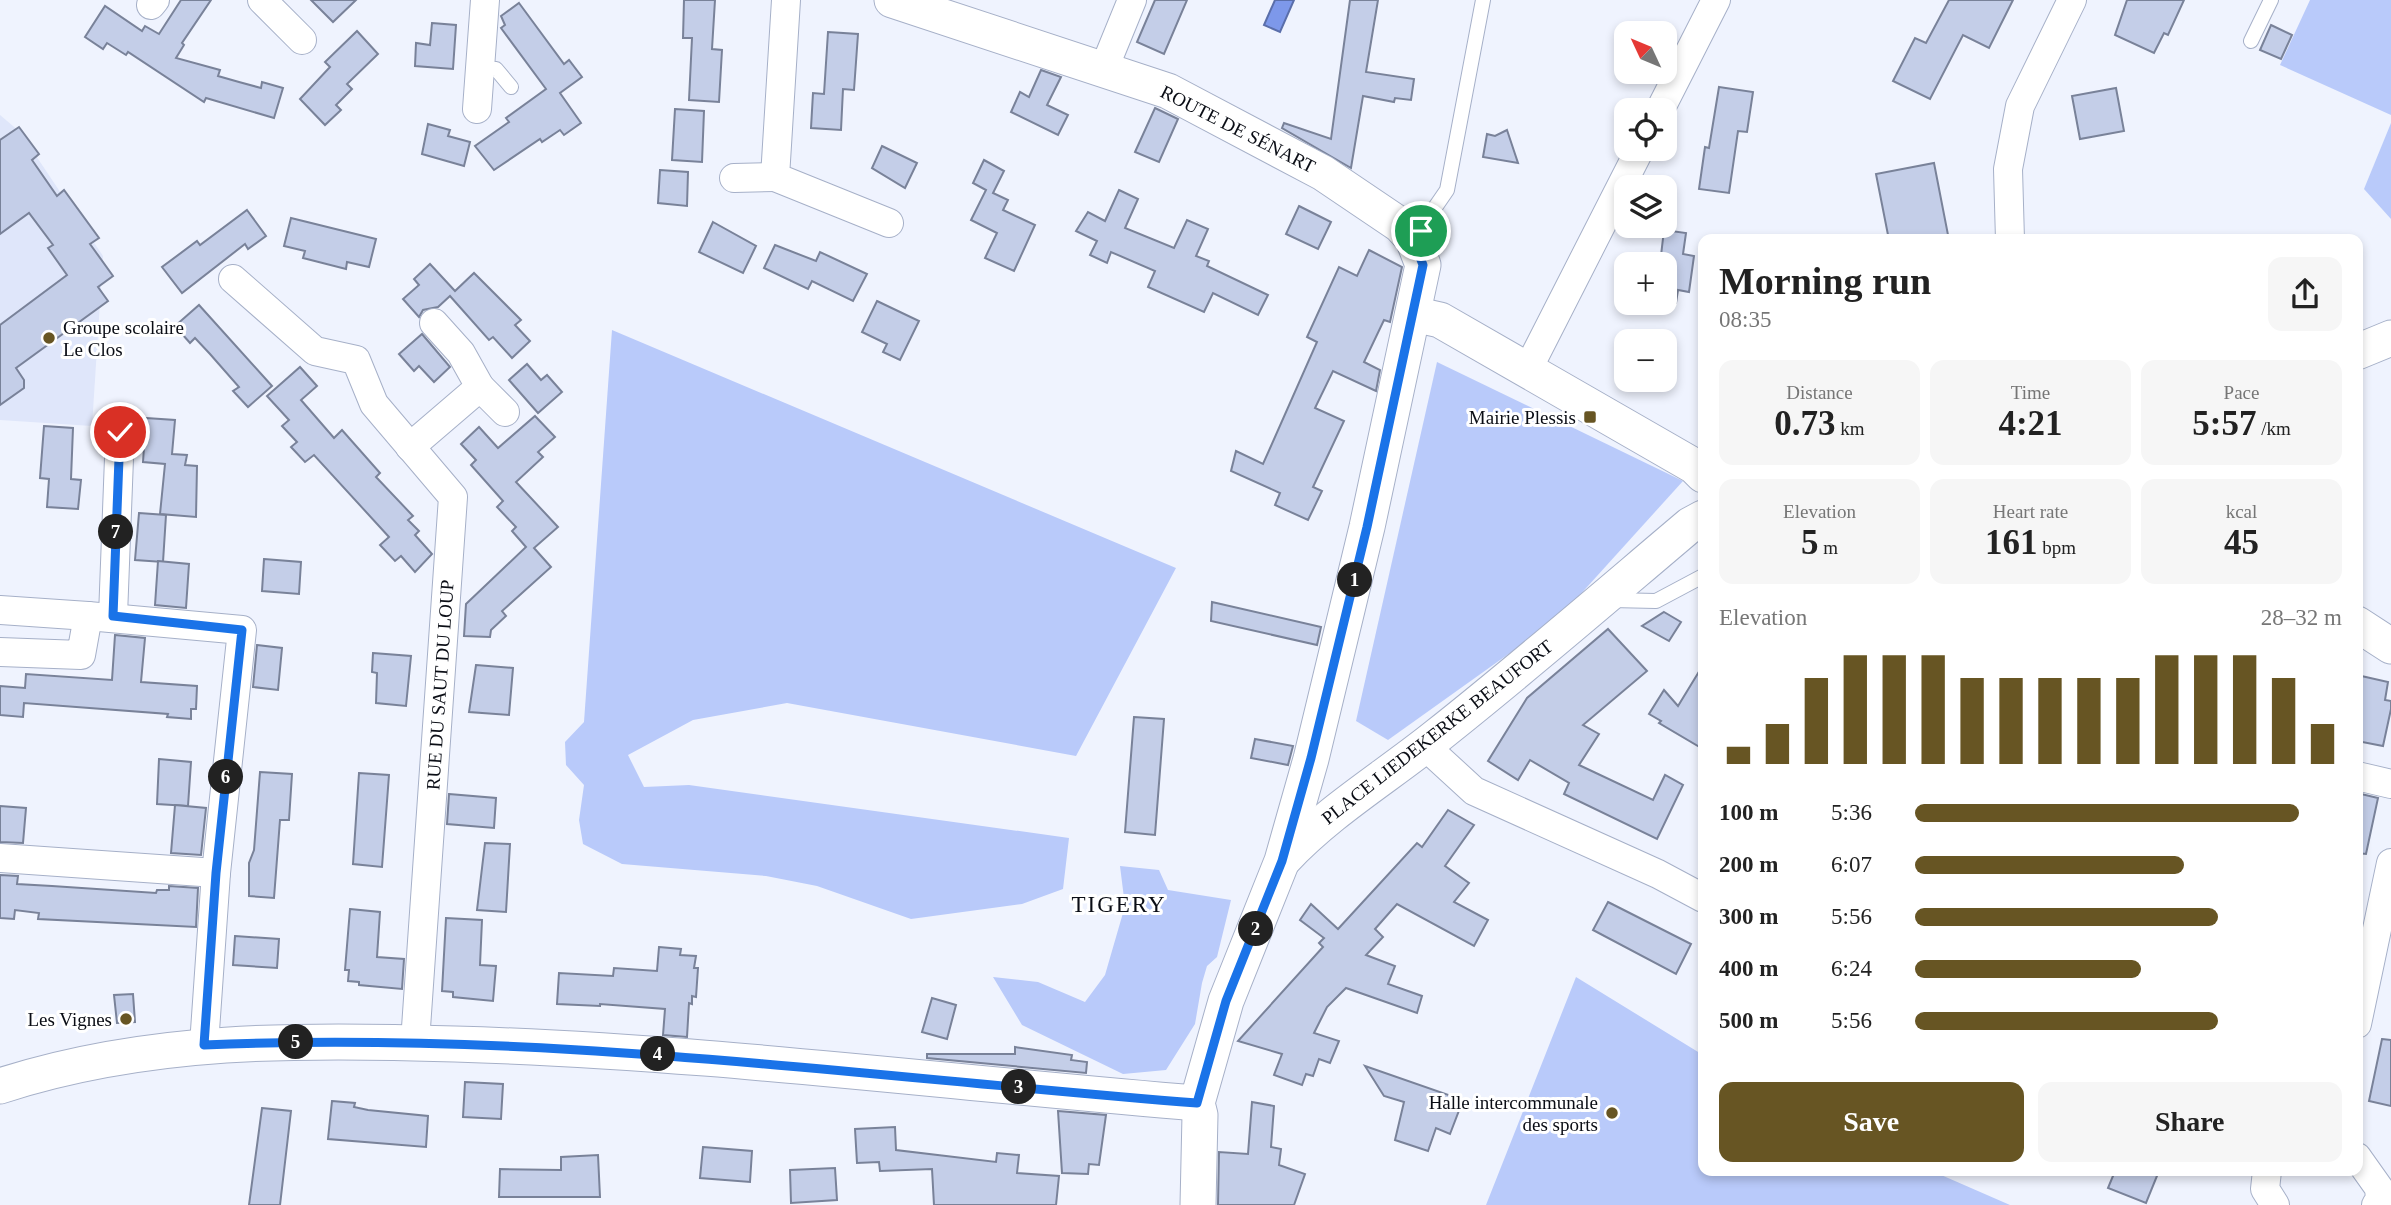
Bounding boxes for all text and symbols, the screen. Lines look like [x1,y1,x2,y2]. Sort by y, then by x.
north arrow [1614,21,1676,84]
map controls [1614,21,1677,392]
street label: ROUTE DE SÉNART [1157,81,1319,177]
button: locate [1614,98,1677,161]
button: layers [1614,175,1677,238]
pin [1391,201,1451,261]
icon: arrive [1402,212,1440,250]
button: + [1614,252,1677,315]
button: share [2268,257,2342,331]
text: Morning run [1719,260,1931,302]
text: 08:35 [1719,307,1771,332]
place label: Groupe scolaire Le Clos [63,317,184,360]
button: − [1614,329,1677,392]
marker: Groupe scolaire Le Clos [41,330,57,346]
text: Distance [1786,382,1853,403]
text: Time [2011,382,2050,403]
text: Pace [2224,382,2259,403]
pin [90,402,150,462]
text: 0.73 [1774,404,1836,443]
text: 4:21 [1998,404,2063,443]
text: 5:57 [2192,404,2256,443]
place label: Mairie Plessis [1469,407,1576,428]
marker: Mairie Plessis [1582,409,1598,425]
icon: check [101,413,139,451]
text: km [1836,418,1865,439]
text: /km [2256,418,2291,439]
text: Elevation [1783,501,1856,522]
text: Heart rate [1993,501,2068,522]
text: kcal [2226,501,2257,522]
pin: 7 [99,514,134,550]
text: 7 [111,521,120,542]
text: 5 [1801,523,1818,562]
text: 161 [1985,523,2037,562]
text: 45 [2224,523,2259,562]
text: m [1818,537,1838,558]
text: bpm [2037,537,2076,558]
pin: 1 [1338,562,1372,598]
text: 1 [1350,569,1359,590]
street label: RUE DU SAUT DU LOUP [422,579,458,791]
text: Elevation [1719,605,1807,630]
text: 28–32 m [2261,605,2342,630]
street label: PLACE LIEDEKERKE BEAUFORT [1317,635,1557,829]
pin: 6 [208,760,244,794]
text: 6 [221,766,230,787]
text: 100 m [1719,800,1778,825]
text: 5:36 [1831,800,1872,825]
text: 200 m [1719,852,1778,877]
text: 6:07 [1831,852,1872,877]
district label: TIGERY [1071,892,1167,917]
text: 300 m [1719,904,1778,929]
text: 5:56 [1831,904,1872,929]
pin: 2 [1238,912,1274,946]
text: 2 [1251,918,1260,939]
text: 400 m [1719,956,1778,981]
text: 6:24 [1831,956,1872,981]
text: 500 m [1719,1008,1778,1033]
text: 5:56 [1831,1008,1872,1033]
place label: Les Vignes [27,1009,112,1030]
marker: Les Vignes [118,1011,134,1027]
pin: 5 [278,1024,314,1060]
text: 5 [291,1031,300,1052]
pin: 4 [640,1036,676,1072]
text: 4 [653,1043,662,1064]
pin: 3 [1002,1070,1036,1104]
text: 3 [1014,1076,1023,1097]
button: Save [1719,1082,2024,1162]
button: Share [2038,1082,2342,1162]
place label: Halle intercommunale des sports [1429,1092,1598,1135]
marker: Halle intercommunale des sports [1604,1105,1620,1121]

